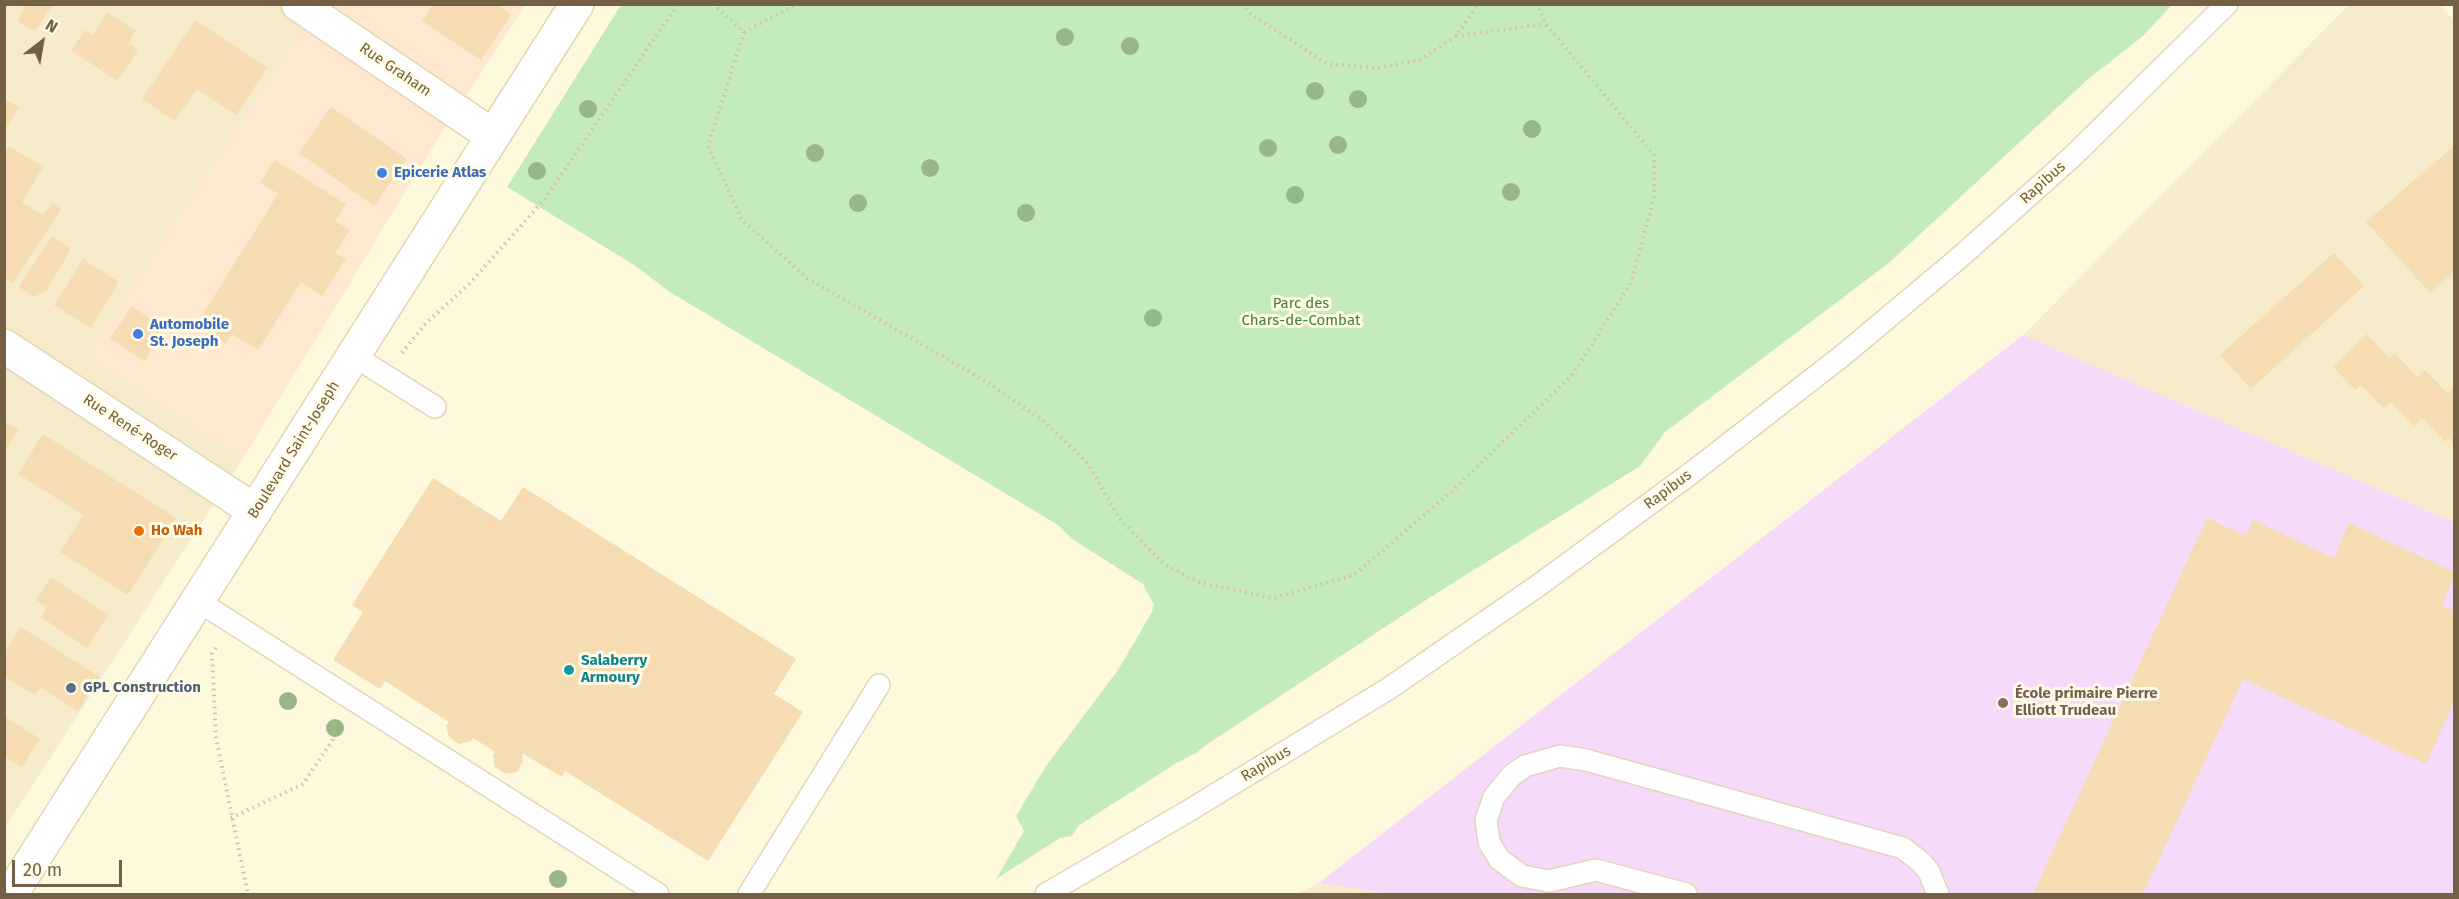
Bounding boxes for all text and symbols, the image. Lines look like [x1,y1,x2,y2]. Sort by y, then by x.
north arrow [12,12,72,72]
text: N [42,15,61,37]
street label: Rue Graham [356,39,434,101]
street label: Rapibus [2017,158,2069,208]
place label: Epicerie Atlas [394,164,486,182]
marker: Epicerie Atlas [375,166,389,180]
park label: Parc des Chars-de-Combat [1242,295,1360,330]
place label: Automobile St. Joseph [150,316,229,351]
marker: Automobile St. Joseph [131,327,145,341]
street label: Boulevard Saint-Joseph [244,378,344,522]
street label: Rue René-Roger [79,391,181,465]
street label: Rapibus [1641,466,1695,514]
place label: Ho Wah [151,522,202,540]
marker: Ho Wah [132,524,146,538]
place label: Salaberry Armoury [581,652,647,687]
marker: Salaberry Armoury [562,663,576,677]
place label: GPL Construction [83,679,201,697]
marker: GPL Construction [64,681,78,695]
place label: École primaire Pierre Elliott Trudeau [2015,685,2158,720]
marker: École primaire Pierre Elliott Trudeau [1996,696,2010,710]
street label: Rapibus [1238,742,1294,786]
scale bar [15,848,124,886]
text: 20 m [23,859,62,881]

